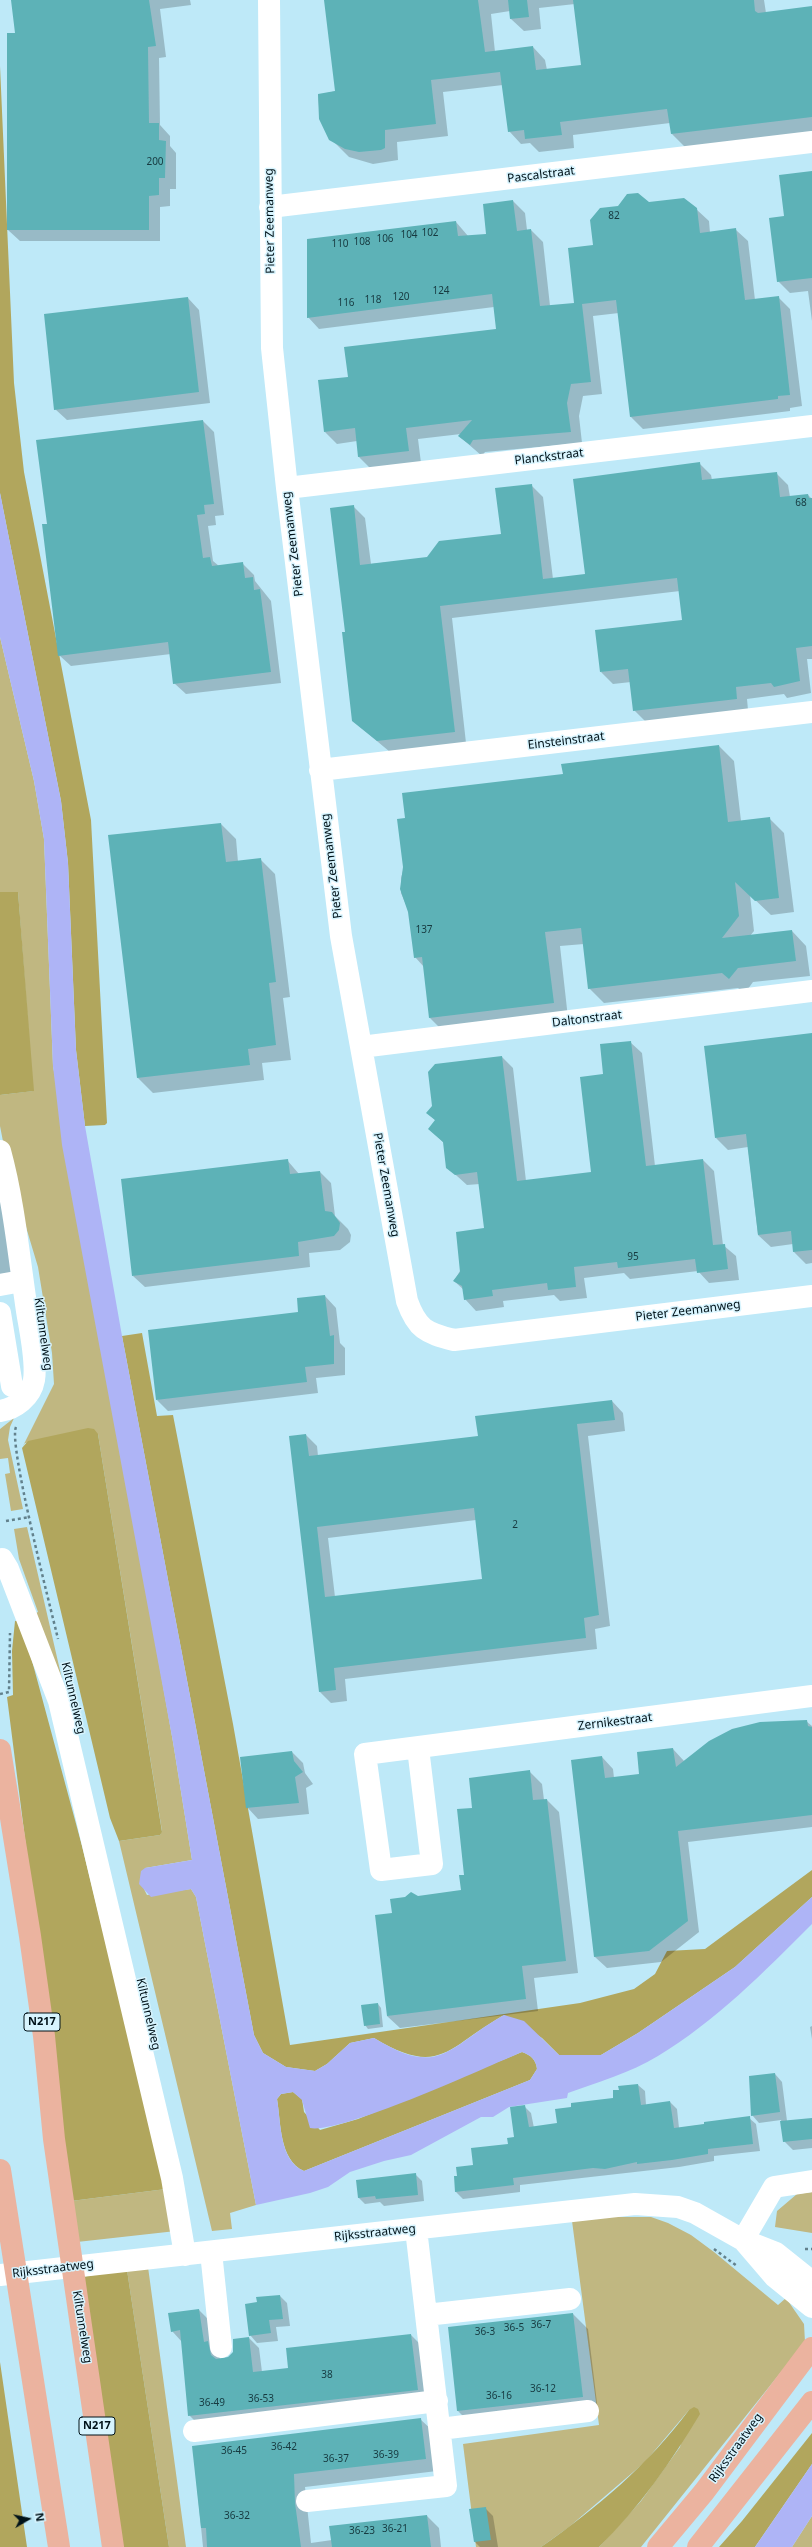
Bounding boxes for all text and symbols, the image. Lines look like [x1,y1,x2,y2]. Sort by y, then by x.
house number: 200 [146,156,164,168]
street label: Pascalstraat [506,164,576,186]
street label: Pieter Zeemanweg [262,168,278,274]
house number: 82 [608,210,620,222]
house number: 102 [421,227,439,239]
house number: 104 [400,229,418,241]
house number: 106 [376,233,394,245]
house number: 108 [353,236,371,248]
house number: 110 [331,238,349,250]
house number: 124 [432,285,450,297]
house number: 120 [392,291,410,303]
house number: 118 [364,294,382,306]
house number: 116 [337,297,355,309]
street label: Planckstraat [514,446,584,468]
street label: Pieter Zeemanweg [279,491,307,597]
house number: 68 [795,497,807,509]
street label: Einsteinstraat [527,729,605,753]
street label: Pieter Zeemanweg [318,813,346,919]
house number: 137 [415,924,433,936]
street label: Daltonstraat [551,1008,623,1030]
street label: Pieter Zeemanweg [370,1132,402,1238]
house number: 95 [627,1251,639,1263]
street label: Kiltunnelweg [31,1297,55,1371]
street label: Pieter Zeemanweg [635,1297,741,1325]
house number: 2 [512,1519,518,1531]
street label: Kiltunnelweg [58,1661,88,1735]
street label: Zernikestraat [577,1710,653,1734]
street label: Kiltunnelweg [133,1977,163,2051]
road number: N217 [24,2013,60,2031]
street label: Rijksstraatweg [333,2222,417,2244]
street label: Rijksstraatweg [11,2257,95,2281]
street label: Kiltunnelweg [69,2290,95,2364]
house number: 36-7 [531,2319,551,2331]
house number: 36-5 [504,2322,524,2334]
house number: 36-3 [475,2326,495,2338]
house number: 38 [321,2369,333,2381]
house number: 36-12 [530,2383,556,2395]
house number: 36-16 [486,2390,512,2402]
house number: 36-53 [248,2393,274,2405]
house number: 36-49 [199,2397,225,2409]
street label: Rijksstraatweg [706,2411,766,2485]
road number: N217 [79,2417,115,2435]
house number: 36-42 [271,2441,297,2453]
house number: 36-45 [221,2445,247,2457]
house number: 36-39 [373,2449,399,2461]
house number: 36-37 [323,2453,349,2465]
north arrow [8,2499,48,2539]
house number: 36-32 [224,2510,250,2522]
text: N [32,2511,48,2523]
house number: 36-21 [382,2523,408,2535]
house number: 36-23 [349,2525,375,2537]

